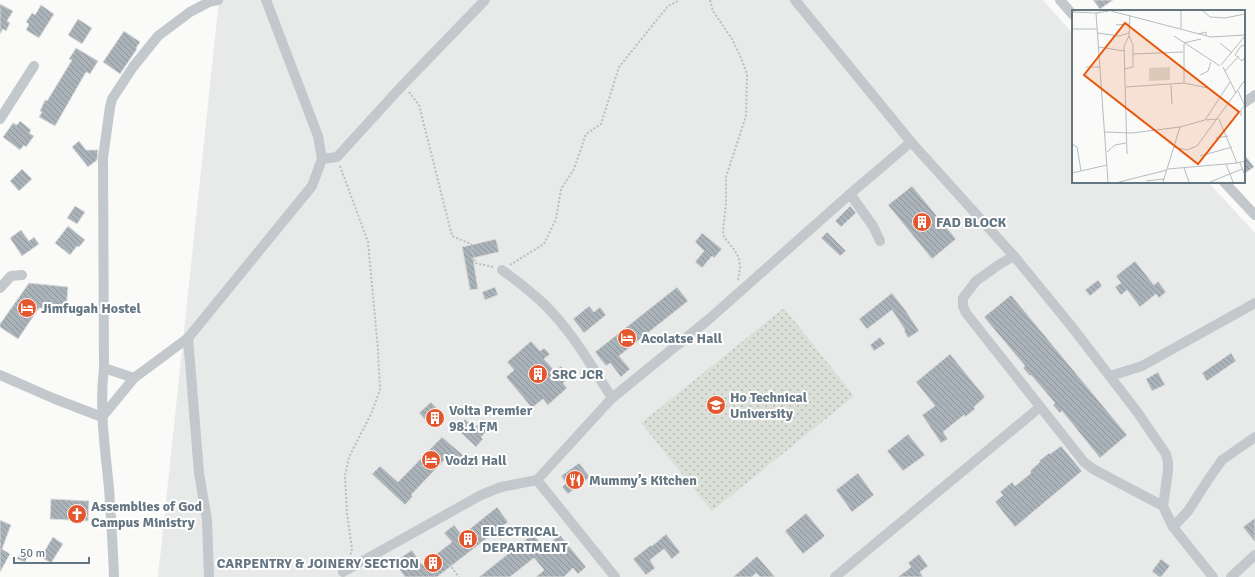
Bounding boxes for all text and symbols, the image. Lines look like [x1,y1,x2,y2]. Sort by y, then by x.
inset map [1072,10,1245,183]
building icon: FAD BLOCK [911,211,933,233]
place label: FAD BLOCK [936,214,1007,231]
hotel icon: Jimfugah Hostel [16,297,38,319]
place label: Jimfugah Hostel [41,300,141,317]
hotel icon: Acolatse Hall [616,327,638,349]
place label: Acolatse Hall [641,330,723,347]
building icon: SRC JCR [527,363,549,385]
place label: SRC JCR [552,366,604,383]
place label: Ho Technical University [730,389,808,422]
school or university icon: Ho Technical University [705,394,727,416]
place label: Volta Premier 98.1 FM [449,402,533,435]
building icon: Volta Premier 98.1 FM [424,407,446,429]
hotel icon: Vodzi Hall [420,449,442,471]
place label: Vodzi Hall [445,452,507,469]
restaurant icon: Mummy’s Kitchen [564,469,586,491]
place label: Mummy’s Kitchen [589,472,697,489]
place label: Assemblies of God Campus Ministry [91,498,203,531]
church icon: Assemblies of God Campus Ministry [66,503,88,525]
place label: ELECTRICAL DEPARTMENT [482,523,569,556]
building icon: ELECTRICAL DEPARTMENT [457,528,479,550]
scale bar [14,539,89,565]
text: 50 m [20,546,45,561]
building icon: CARPENTRY & JOINERY SECTION [422,552,444,574]
place label: CARPENTRY & JOINERY SECTION [217,555,419,572]

